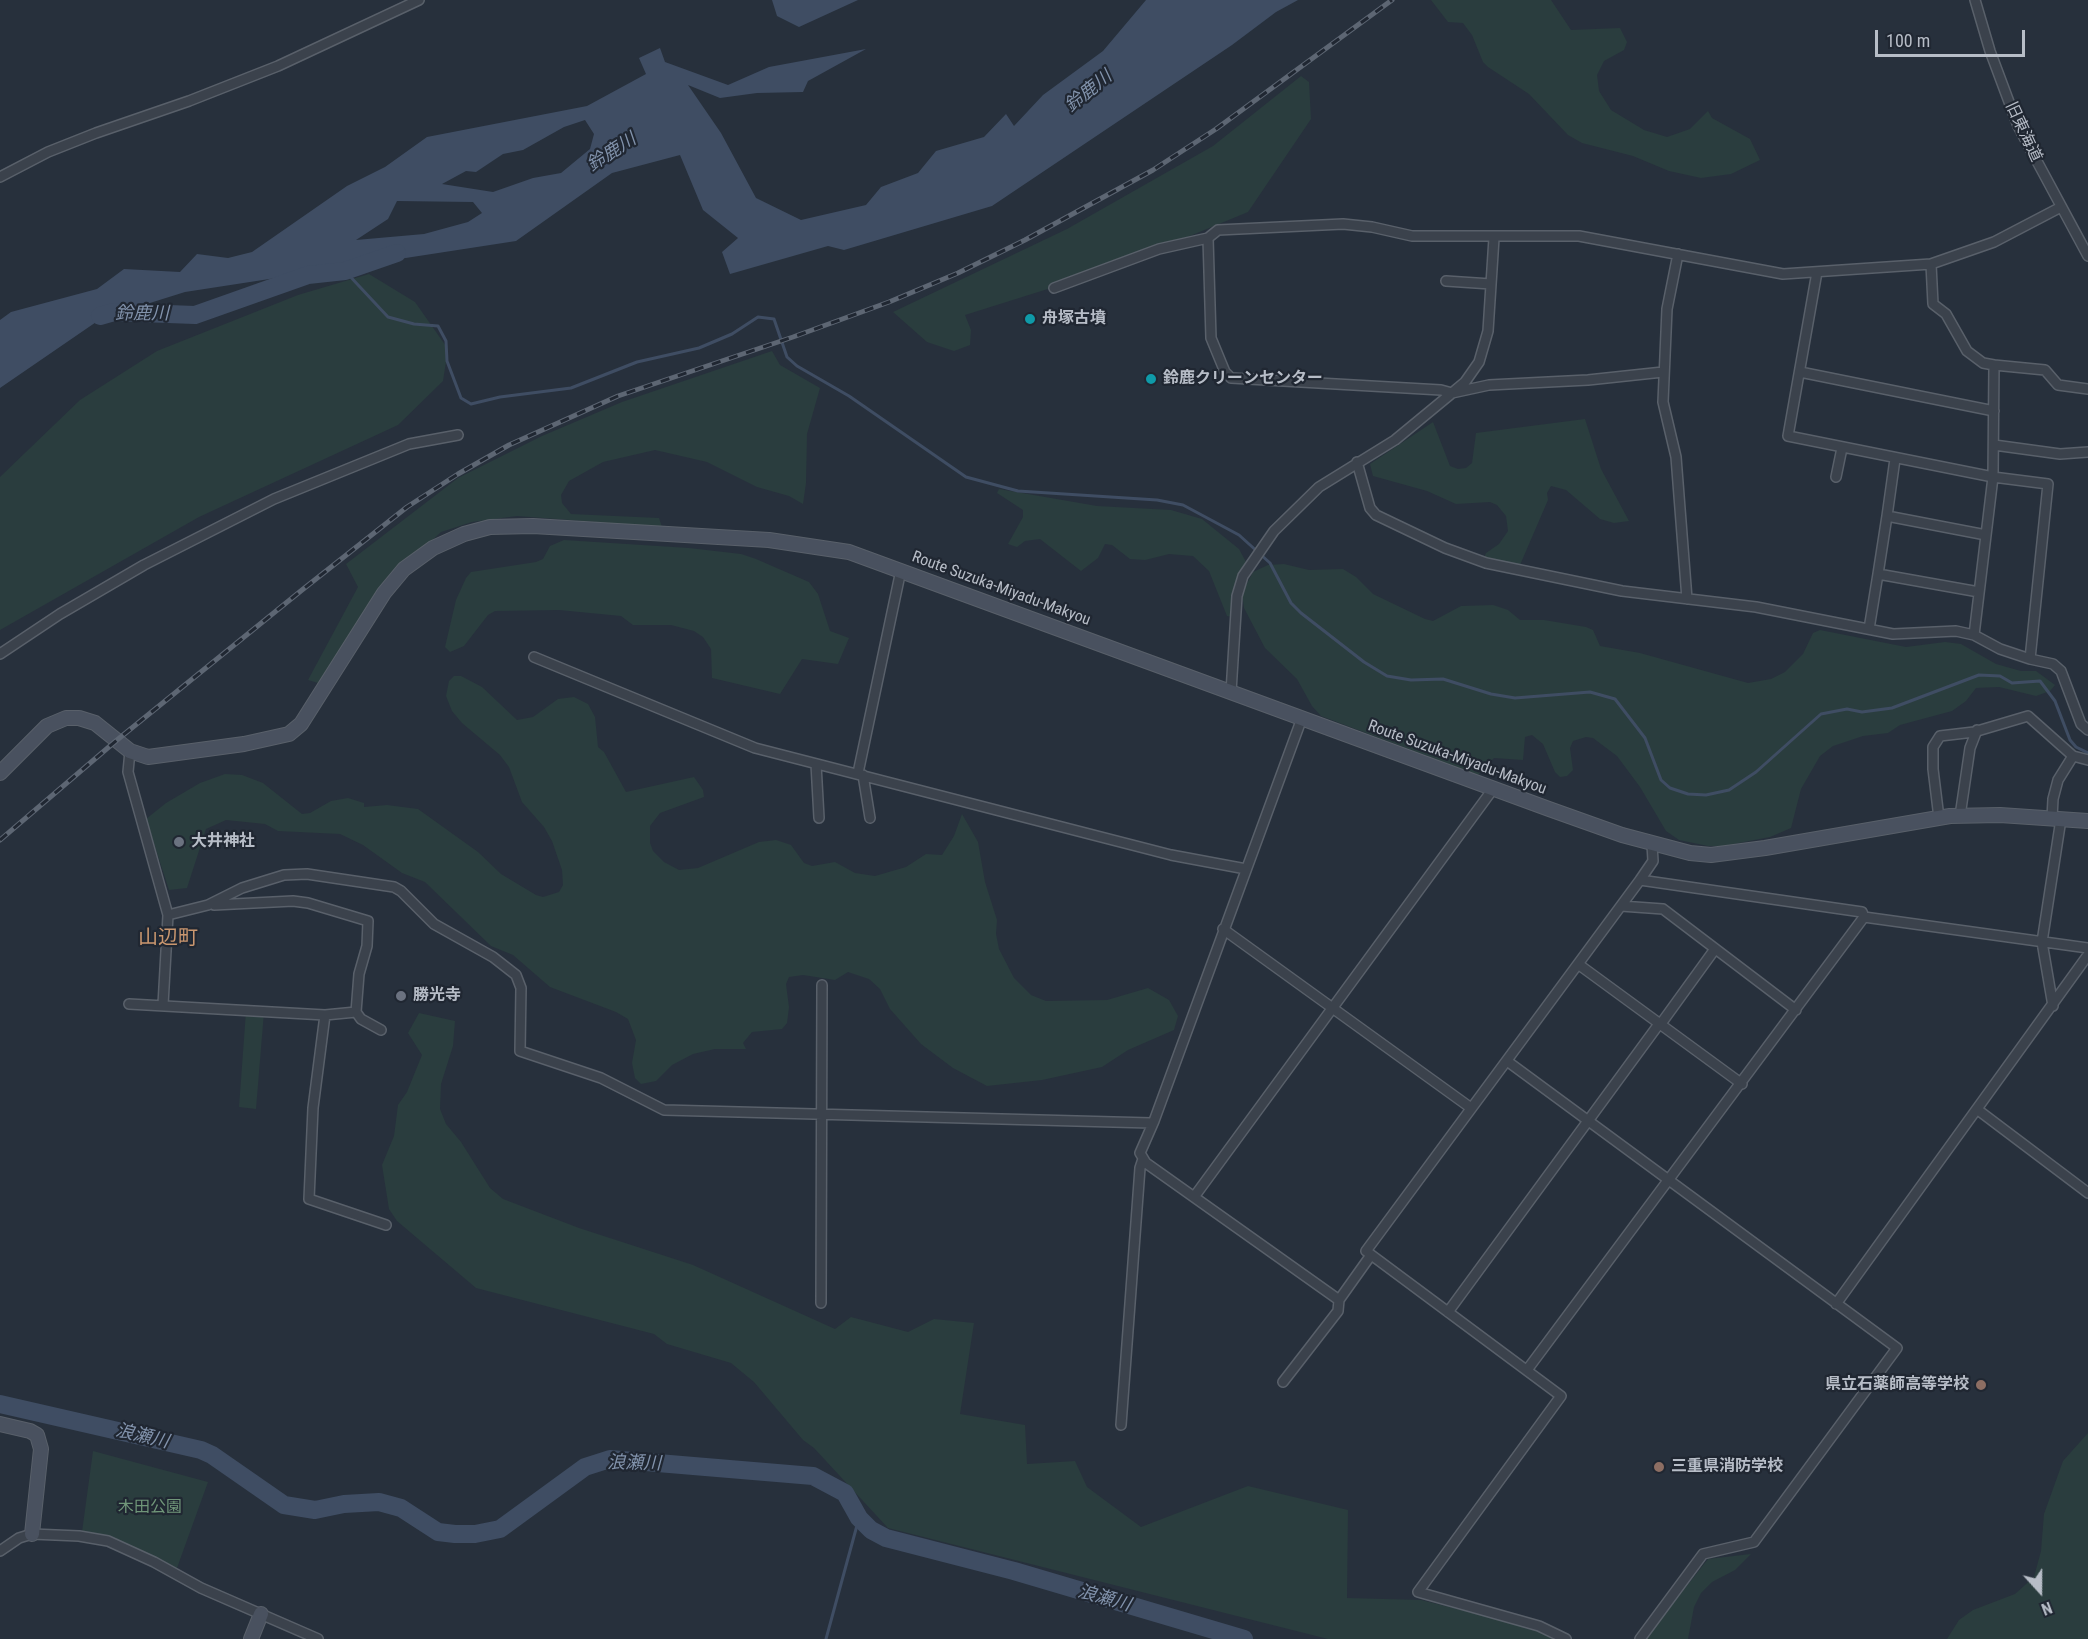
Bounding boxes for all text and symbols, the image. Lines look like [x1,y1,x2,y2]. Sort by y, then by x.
scale bar [1878,18,2028,56]
text: 100 m [1886,30,1930,51]
water label: 鈴鹿川 [1061,67,1117,117]
street label: 旧東海道 [2001,99,2045,165]
water label: 鈴鹿川 [583,129,641,177]
water label: 鈴鹿川 [115,303,169,325]
place label: 舟塚古墳 [1042,309,1106,329]
marker: 舟塚古墳 [1023,312,1037,326]
place label: 鈴鹿クリーンセンター [1163,369,1323,389]
marker: 鈴鹿クリーンセンター [1144,372,1158,386]
street label: Route Suzuka-Miyadu-Makyou [909,548,1093,630]
street label: Route Suzuka-Miyadu-Makyou [1365,717,1549,799]
place label: 大井神社 [191,832,255,852]
marker: 大井神社 [172,835,186,849]
district label: 山辺町 [138,927,198,951]
place label: 勝光寺 [413,986,461,1006]
marker: 勝光寺 [394,989,408,1003]
place label: 県立石薬師高等学校 [1825,1375,1969,1395]
marker: 県立石薬師高等学校 [1974,1378,1988,1392]
water label: 浪瀬川 [113,1420,171,1454]
water label: 浪瀬川 [607,1453,661,1475]
place label: 三重県消防学校 [1671,1457,1783,1477]
marker: 三重県消防学校 [1652,1460,1666,1474]
park label: 木田公園 [118,1498,182,1518]
north arrow [2010,1561,2070,1621]
water label: 浪瀬川 [1075,1581,1133,1617]
text: N [2039,1598,2055,1619]

